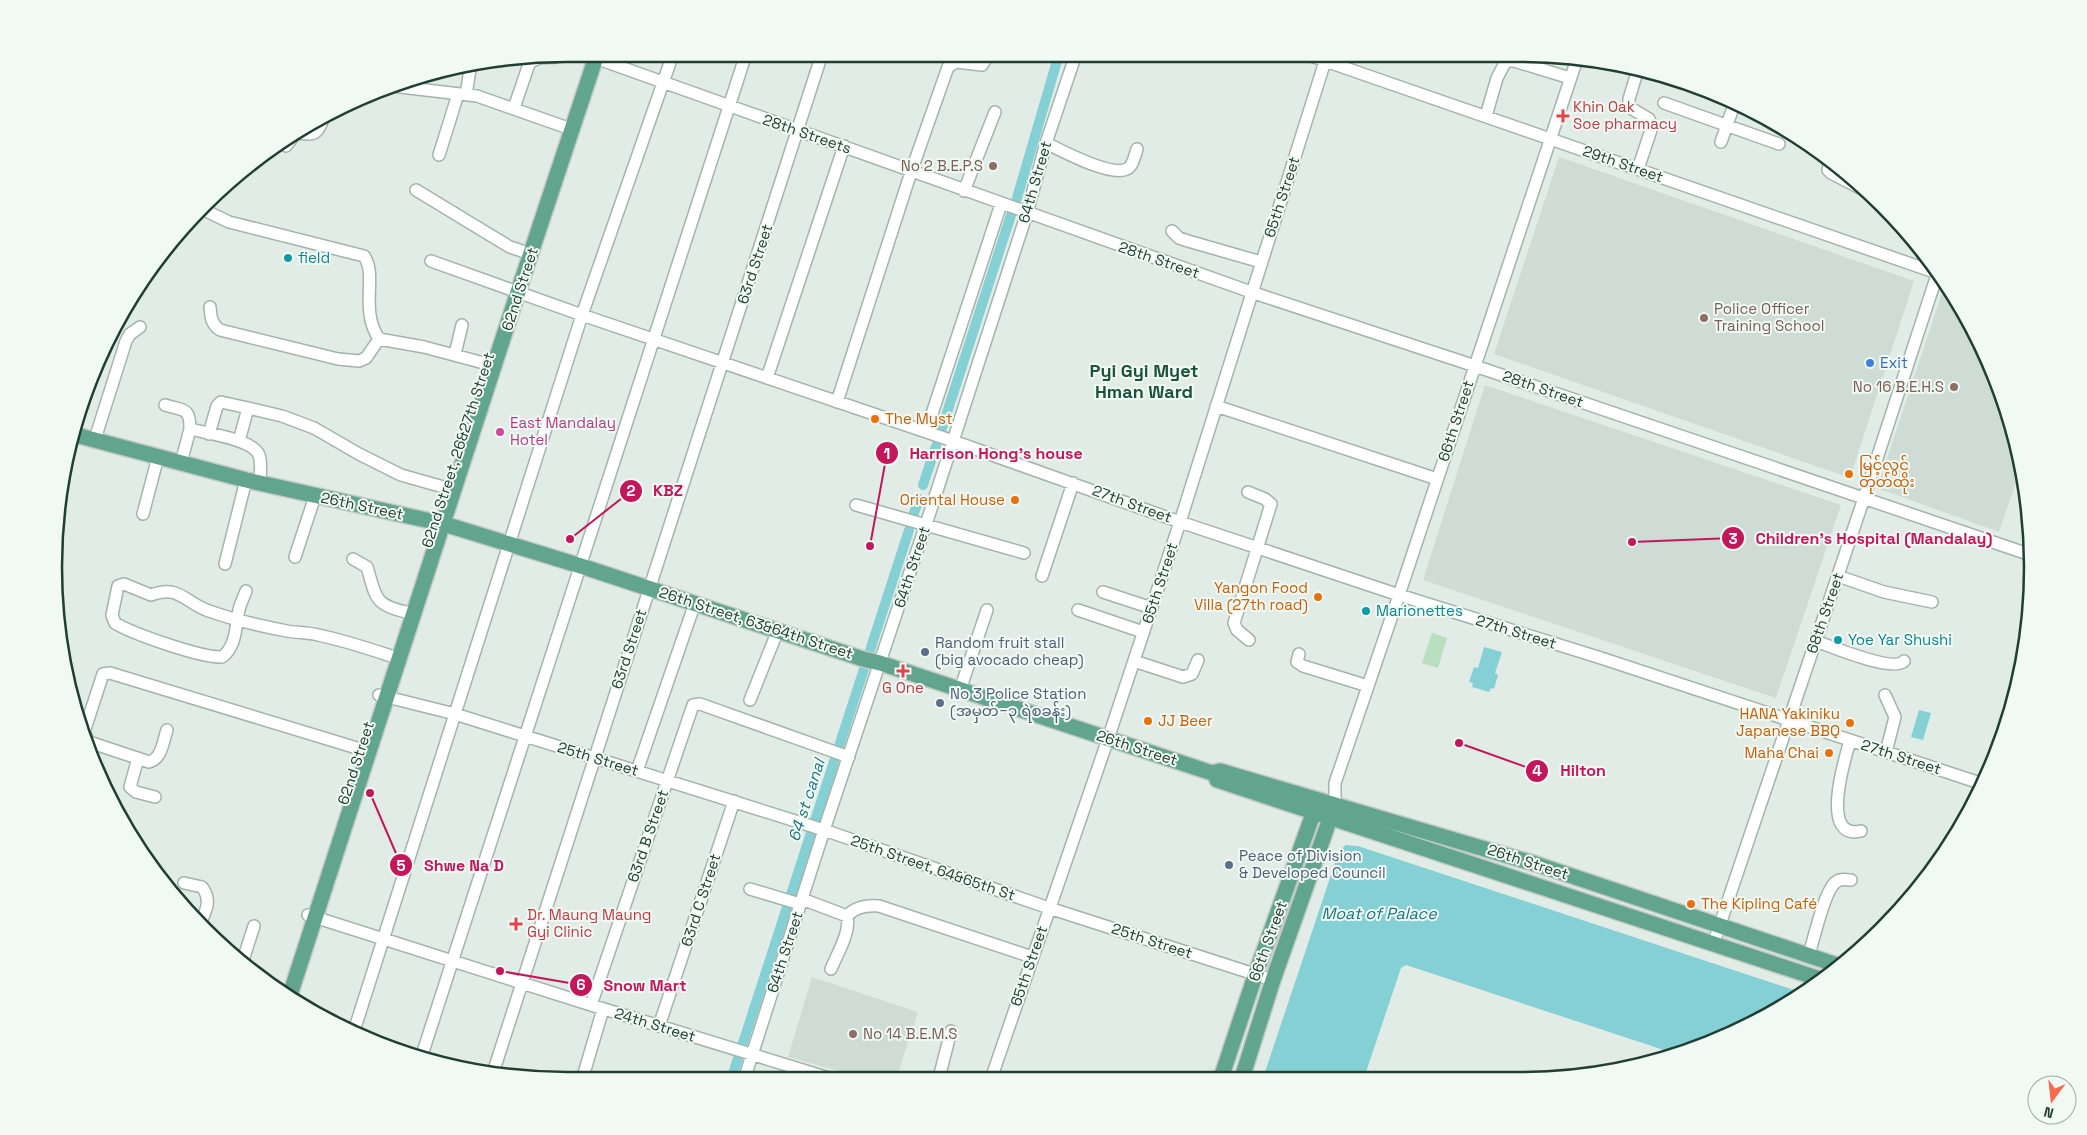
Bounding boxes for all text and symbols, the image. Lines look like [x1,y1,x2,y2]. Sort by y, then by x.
place label: Khin Oak Soe pharmacy [1573,97,1677,133]
street label: 28th Streets [761,110,854,158]
marker: Khin Oak Soe pharmacy [1557,110,1569,122]
street label: 64th Street [1014,139,1055,225]
street label: 29th Street [1580,141,1666,186]
street label: 65th Street [1260,154,1304,240]
place label: No 2 B.E.P.S [901,156,983,175]
marker: No 2 B.E.P.S [987,160,999,172]
street label: 63rd Street [733,221,776,306]
street label: 28th Street [1116,237,1202,282]
street label: 62nd Street [497,245,542,333]
place label: field [298,248,330,267]
marker: field [282,252,294,264]
place label: Police Officer Training School [1714,299,1825,335]
marker: Police Officer Training School [1698,312,1710,324]
street label: 62nd Street, 26&27th Street [417,350,498,550]
place label: Exit [1880,353,1908,372]
marker: Exit [1864,357,1876,369]
district label: Pyi Gyi Myet Hman Ward [1090,359,1198,403]
street label: 28th Street [1500,366,1586,411]
place label: No 16 B.E.H.S [1853,377,1944,396]
street label: 66th Street [1433,378,1478,464]
marker: No 16 B.E.H.S [1948,381,1960,393]
place label: The Myst [885,409,953,428]
place label: East Mandalay Hotel [510,413,616,449]
marker: The Myst [869,413,881,425]
marker: East Mandalay Hotel [494,426,506,438]
callout: Harrison Hong's house [875,438,1093,469]
text: Harrison Hong's house [909,443,1083,464]
text: 1 [884,444,890,463]
place label: မြင့်လွင် တုတ်ထိုး [1859,455,1915,494]
marker: မြင့်လွင် တုတ်ထိုး [1843,468,1855,480]
callout: KBZ [619,475,693,506]
text: KBZ [653,480,683,501]
street label: 27th Street [1090,480,1175,527]
text: 2 [627,481,636,500]
street label: 26th Street [319,487,405,524]
place label: Oriental House [900,490,1005,509]
marker: Oriental House [1009,494,1021,506]
callout: Children's Hospital (Mandalay) [1721,523,2003,554]
street label: 64th Street [889,524,934,610]
text: Children's Hospital (Mandalay) [1755,528,1993,549]
text: 3 [1728,529,1738,548]
street label: 65th Street [1138,540,1182,626]
street label: 68th Street [1802,570,1847,656]
place label: Yangon Food Villa (27th road) [1194,578,1308,615]
street label: 26th Street, 63&64th Street [657,582,856,663]
marker: Yangon Food Villa (27th road) [1312,591,1324,603]
place label: Marionettes [1376,601,1463,620]
marker: Marionettes [1360,605,1372,617]
street label: 63rd Street [607,606,650,691]
street label: 27th Street [1474,610,1559,653]
place label: Yoe Yar Shushi [1848,630,1952,649]
place label: Random fruit stall (big avocado cheap) [935,633,1084,670]
marker: Yoe Yar Shushi [1832,634,1844,646]
marker: Random fruit stall (big avocado cheap) [919,646,931,658]
marker: G One [897,665,909,677]
place label: G One [882,678,924,697]
place label: No 3 Police Station (အမှတ်−၃ ရဲစခန်း) [950,684,1086,723]
marker: No 3 Police Station (အမှတ်−၃ ရဲစခန်း) [934,697,946,709]
place label: HANA Yakiniku Japanese BBQ [1736,704,1840,740]
place label: JJ Beer [1158,711,1213,730]
marker: JJ Beer [1142,715,1154,727]
marker: HANA Yakiniku Japanese BBQ [1844,717,1856,729]
street label: 62nd Street [333,719,378,807]
street label: 26th Street [1094,726,1180,770]
street label: 27th Street [1859,735,1944,778]
street label: 25th Street [555,737,641,780]
place label: Maha Chai [1745,743,1819,762]
marker: Maha Chai [1823,747,1835,759]
water label: 64 st canal [783,754,830,844]
callout: Hilton [1525,755,1615,786]
text: Hilton [1560,760,1606,781]
text: 4 [1532,761,1542,780]
street label: 63rd B Street [623,787,672,885]
street label: 25th Street, 64&65th St [848,830,1018,905]
street label: 26th Street [1485,840,1571,884]
place label: Peace of Division & Developed Council [1239,846,1386,882]
callout: Shwe Na D [389,850,514,881]
street label: 63rd C Street [677,851,724,949]
text: Shwe Na D [424,855,504,876]
text: 5 [396,856,406,875]
marker: Peace of Division & Developed Council [1223,859,1235,871]
place label: The Kipling Café [1701,894,1817,913]
street label: 66th Street [1244,898,1291,984]
marker: The Kipling Café [1685,898,1697,910]
water label: Moat of Palace [1321,903,1437,924]
place label: Dr. Maung Maung Gyi Clinic [527,905,652,941]
street label: 64th Street [762,909,807,995]
marker: Dr. Maung Maung Gyi Clinic [509,917,523,931]
street label: 25th Street [1109,919,1195,963]
street label: 65th Street [1006,923,1051,1009]
callout: Snow Mart [569,970,696,1001]
text: 6 [576,975,586,994]
text: Snow Mart [604,975,686,996]
street label: 24th Street [612,1003,698,1046]
place label: No 14 B.E.M.S [863,1024,958,1043]
marker: No 14 B.E.M.S [847,1028,859,1040]
north arrow [2027,1075,2077,1125]
text: N [2042,1103,2056,1122]

